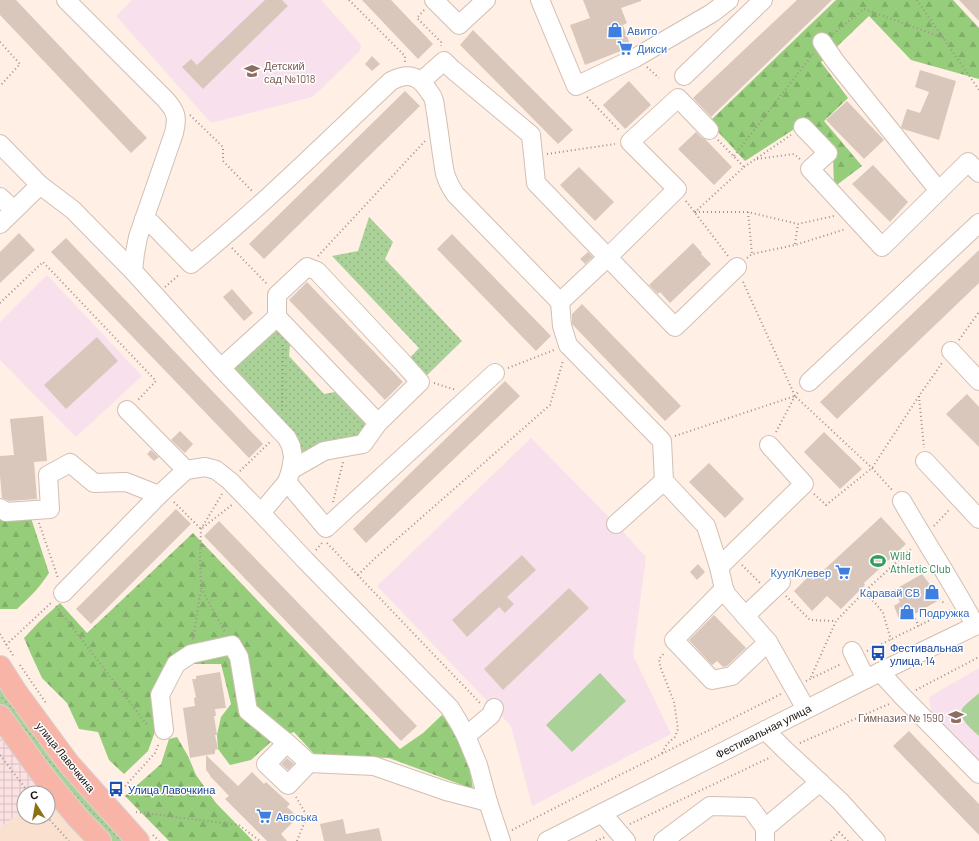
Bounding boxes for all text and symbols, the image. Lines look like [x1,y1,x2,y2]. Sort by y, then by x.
shop icon: Авито [606,21,624,39]
place label: Авито [627,24,657,37]
supermarket icon: Дикси [616,39,634,57]
place label: Дикси [637,42,667,55]
place label: Детский сад №1018 [264,59,316,85]
school or university icon: Детский сад №1018 [243,62,261,80]
place label: Wild Athletic Club [890,549,951,575]
sports icon: Wild Athletic Club [869,552,887,570]
supermarket icon: КуулКлевер [834,563,852,581]
place label: КуулКлевер [771,566,831,579]
shop icon: Каравай СВ [923,583,941,601]
place label: Каравай СВ [860,586,920,599]
shop icon: Подружка [898,603,916,621]
place label: Подружка [919,606,970,619]
place label: Фестивальная улица, 14 [890,641,963,667]
bus stop icon: Фестивальная улица, 14 [869,644,887,662]
street label: Фестивальная улица [713,701,814,761]
school or university icon: Гимназия № 1590 [947,708,965,726]
place label: Гимназия № 1590 [858,711,944,724]
street label: улица Лавочкина [34,719,99,795]
bus stop icon: Улица Лавочкина [107,780,125,798]
place label: Улица Лавочкина [128,783,216,796]
north arrow [16,785,56,825]
text: С [29,788,39,802]
supermarket icon: Авоська [255,807,273,825]
place label: Авоська [276,810,318,823]

